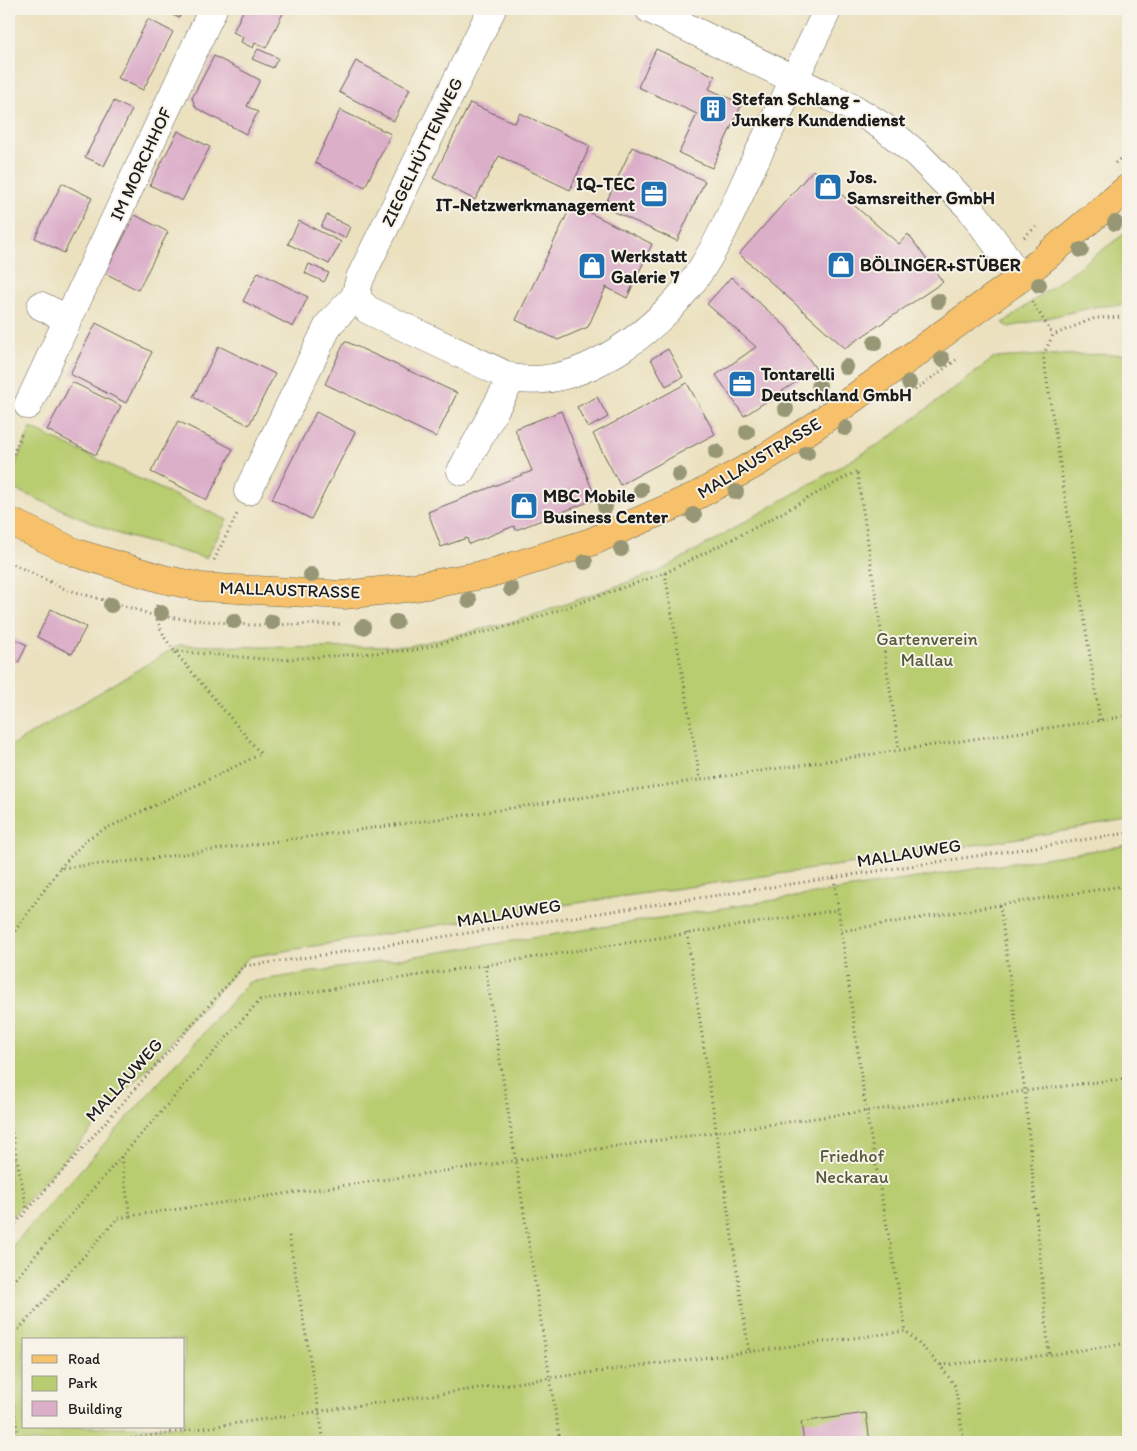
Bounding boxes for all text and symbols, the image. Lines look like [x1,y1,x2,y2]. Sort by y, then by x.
street label: ZIEGELHÜTTENWEG [376,74,468,230]
place label: Stefan Schlang - Junkers Kundendienst [731,88,905,131]
building icon: Stefan Schlang - Junkers Kundendienst [698,94,728,124]
street label: IM MORCHHOF [105,103,177,224]
place label: Jos. Samsreither GmbH [846,166,995,209]
shop icon: Jos. Samsreither GmbH [813,172,843,202]
place label: IQ-TEC IT-Netzwerkmanagement [436,173,635,216]
office icon: IQ-TEC IT-Netzwerkmanagement [639,179,669,209]
place label: Werkstatt Galerie 7 [611,245,687,288]
shop icon: BÖLINGER+STÜBER [826,250,856,280]
shop icon: Werkstatt Galerie 7 [577,251,607,281]
place label: BÖLINGER+STÜBER [860,254,1021,276]
place label: Tontarelli Deutschland GmbH [760,363,912,406]
office icon: Tontarelli Deutschland GmbH [727,369,757,399]
street label: MALLAUSTRASSE [693,412,825,504]
place label: MBC Mobile Business Center [543,485,669,528]
shop icon: MBC Mobile Business Center [509,491,539,521]
street label: MALLAUSTRASSE [219,577,361,603]
park label: Gartenverein Mallau [876,628,978,671]
street label: MALLAUWEG [855,834,963,872]
street label: MALLAUWEG [455,894,563,932]
street label: MALLAUWEG [81,1034,167,1126]
park label: Friedhof Neckarau [815,1145,889,1188]
legend [22,1338,185,1428]
text: Road [68,1350,101,1368]
text: Park [68,1374,98,1392]
text: Building [68,1400,122,1418]

